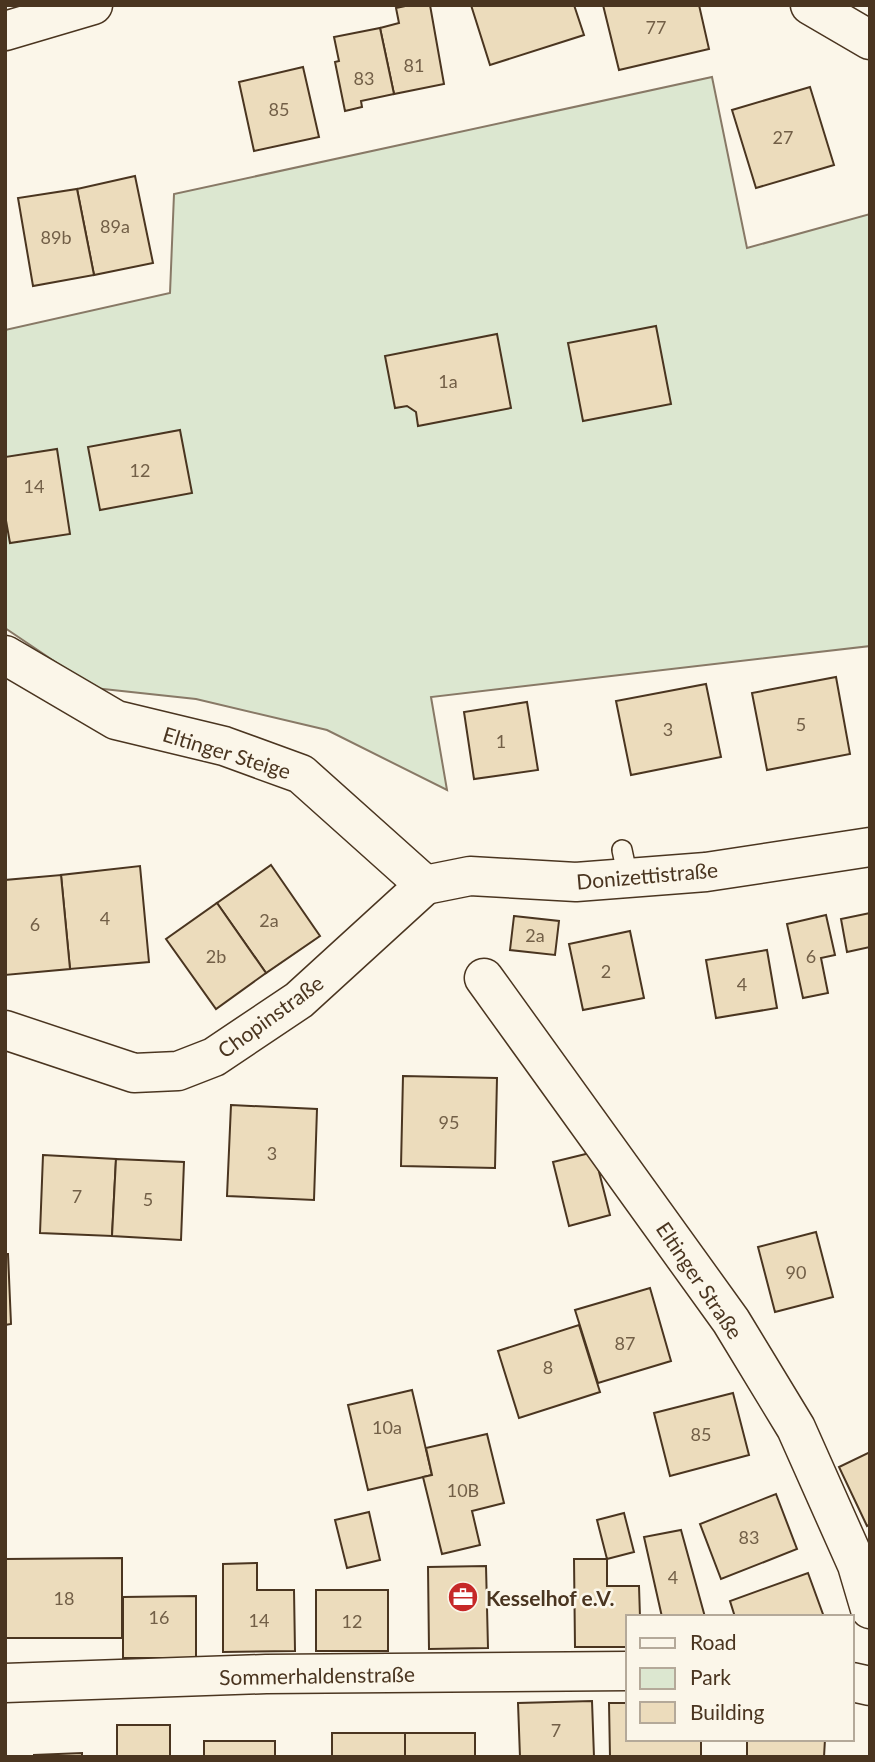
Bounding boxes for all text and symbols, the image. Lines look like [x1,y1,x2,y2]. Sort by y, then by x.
house number: 77 [646,16,666,38]
house number: 81 [404,54,424,76]
house number: 83 [354,67,374,89]
house number: 85 [269,98,289,120]
house number: 27 [773,126,793,148]
house number: 89a [100,215,130,237]
house number: 89b [41,226,71,248]
house number: 1a [438,370,458,392]
house number: 12 [130,459,150,481]
house number: 14 [24,475,44,497]
house number: 5 [796,713,806,735]
house number: 3 [663,718,673,740]
street label: Eltinger Steige [160,721,294,783]
house number: 1 [496,730,506,752]
street label: Donizettistraße [575,856,719,894]
house number: 4 [100,907,110,929]
house number: 2a [259,909,279,931]
house number: 6 [30,913,40,935]
house number: 2a [525,924,545,946]
house number: 2b [206,945,226,967]
house number: 6 [806,945,816,967]
house number: 2 [601,960,611,982]
street label: Chopinstraße [212,969,328,1063]
house number: 4 [737,973,747,995]
house number: 95 [439,1111,459,1133]
house number: 3 [267,1142,277,1164]
house number: 7 [72,1185,82,1207]
house number: 5 [143,1188,153,1210]
street label: Eltinger Straße [652,1217,748,1343]
house number: 90 [786,1261,806,1283]
house number: 87 [615,1332,635,1354]
house number: 8 [543,1356,553,1378]
house number: 10a [372,1416,402,1438]
house number: 85 [691,1423,711,1445]
house number: 10B [447,1479,479,1501]
house number: 83 [739,1526,759,1548]
house number: 4 [668,1566,678,1588]
office icon: Kesselhof e.V. [446,1580,480,1614]
place label: Kesselhof e.V. [486,1585,614,1610]
house number: 18 [54,1587,74,1609]
house number: 16 [149,1606,169,1628]
house number: 14 [249,1609,269,1631]
house number: 12 [342,1610,362,1632]
legend [626,1615,854,1741]
text: Road [690,1629,737,1654]
street label: Sommerhaldenstraße [219,1661,415,1689]
text: Park [690,1664,731,1689]
text: Building [690,1699,765,1724]
house number: 7 [551,1719,561,1741]

